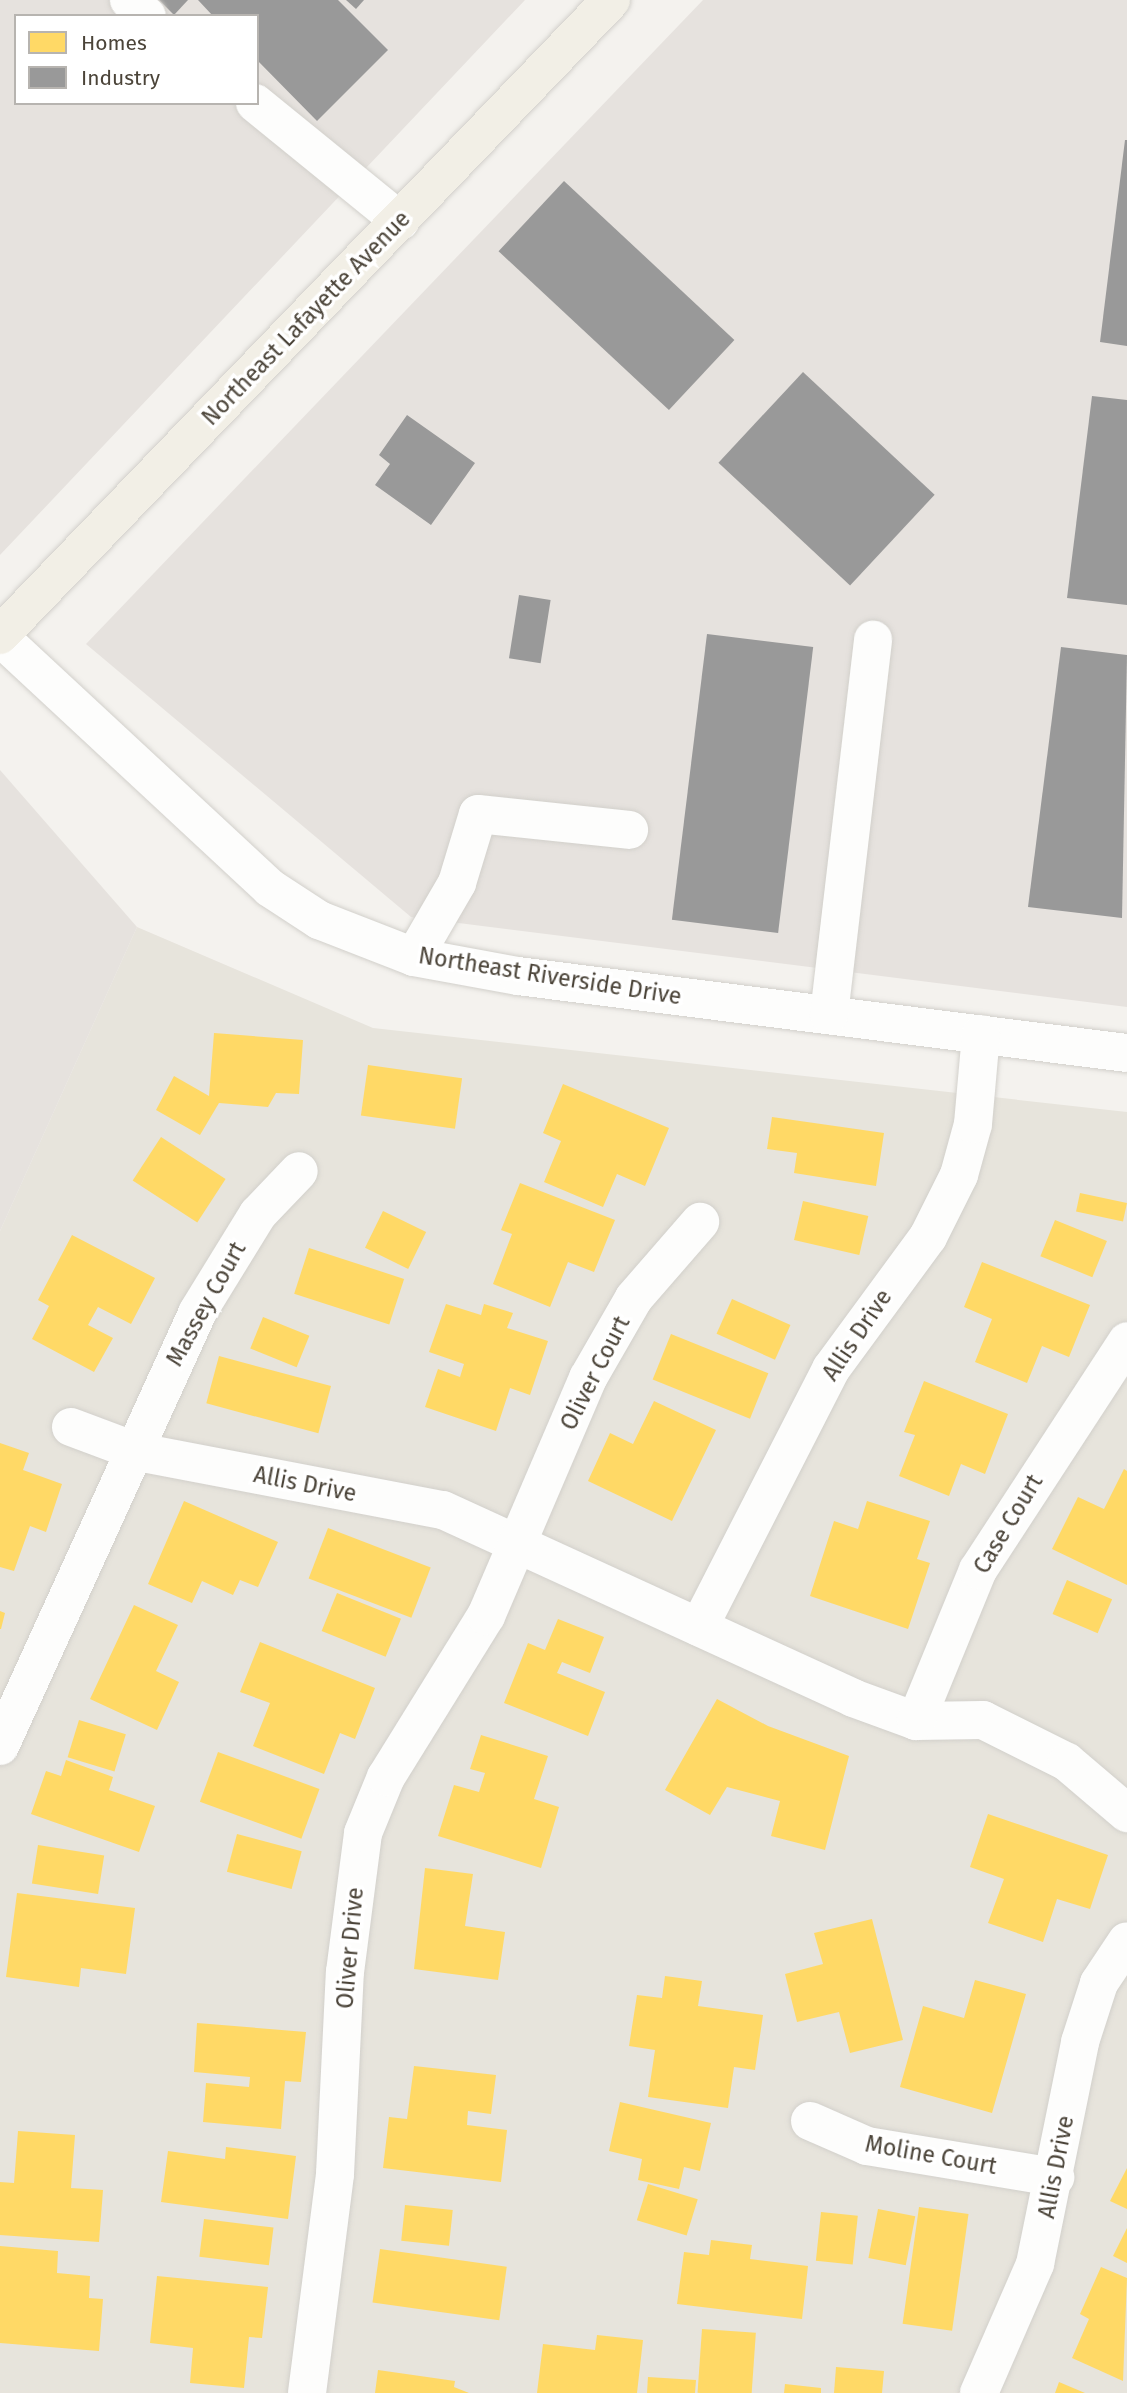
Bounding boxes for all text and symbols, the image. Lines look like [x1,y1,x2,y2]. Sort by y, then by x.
legend [14,14,259,105]
text: Homes [81,30,147,56]
text: Industry [81,65,160,91]
street label: Northeast Lafayette Avenue [196,205,416,431]
street label: Northeast Riverside Drive [417,942,683,1010]
street label: Massey Court [161,1237,251,1371]
street label: Allis Drive [817,1284,897,1386]
street label: Oliver Court [554,1311,636,1435]
street label: Allis Drive [251,1461,359,1507]
street label: Case Court [968,1469,1048,1579]
street label: Oliver Drive [331,1886,369,2010]
street label: Allis Drive [1033,2113,1079,2221]
street label: Moline Court [863,2130,999,2180]

